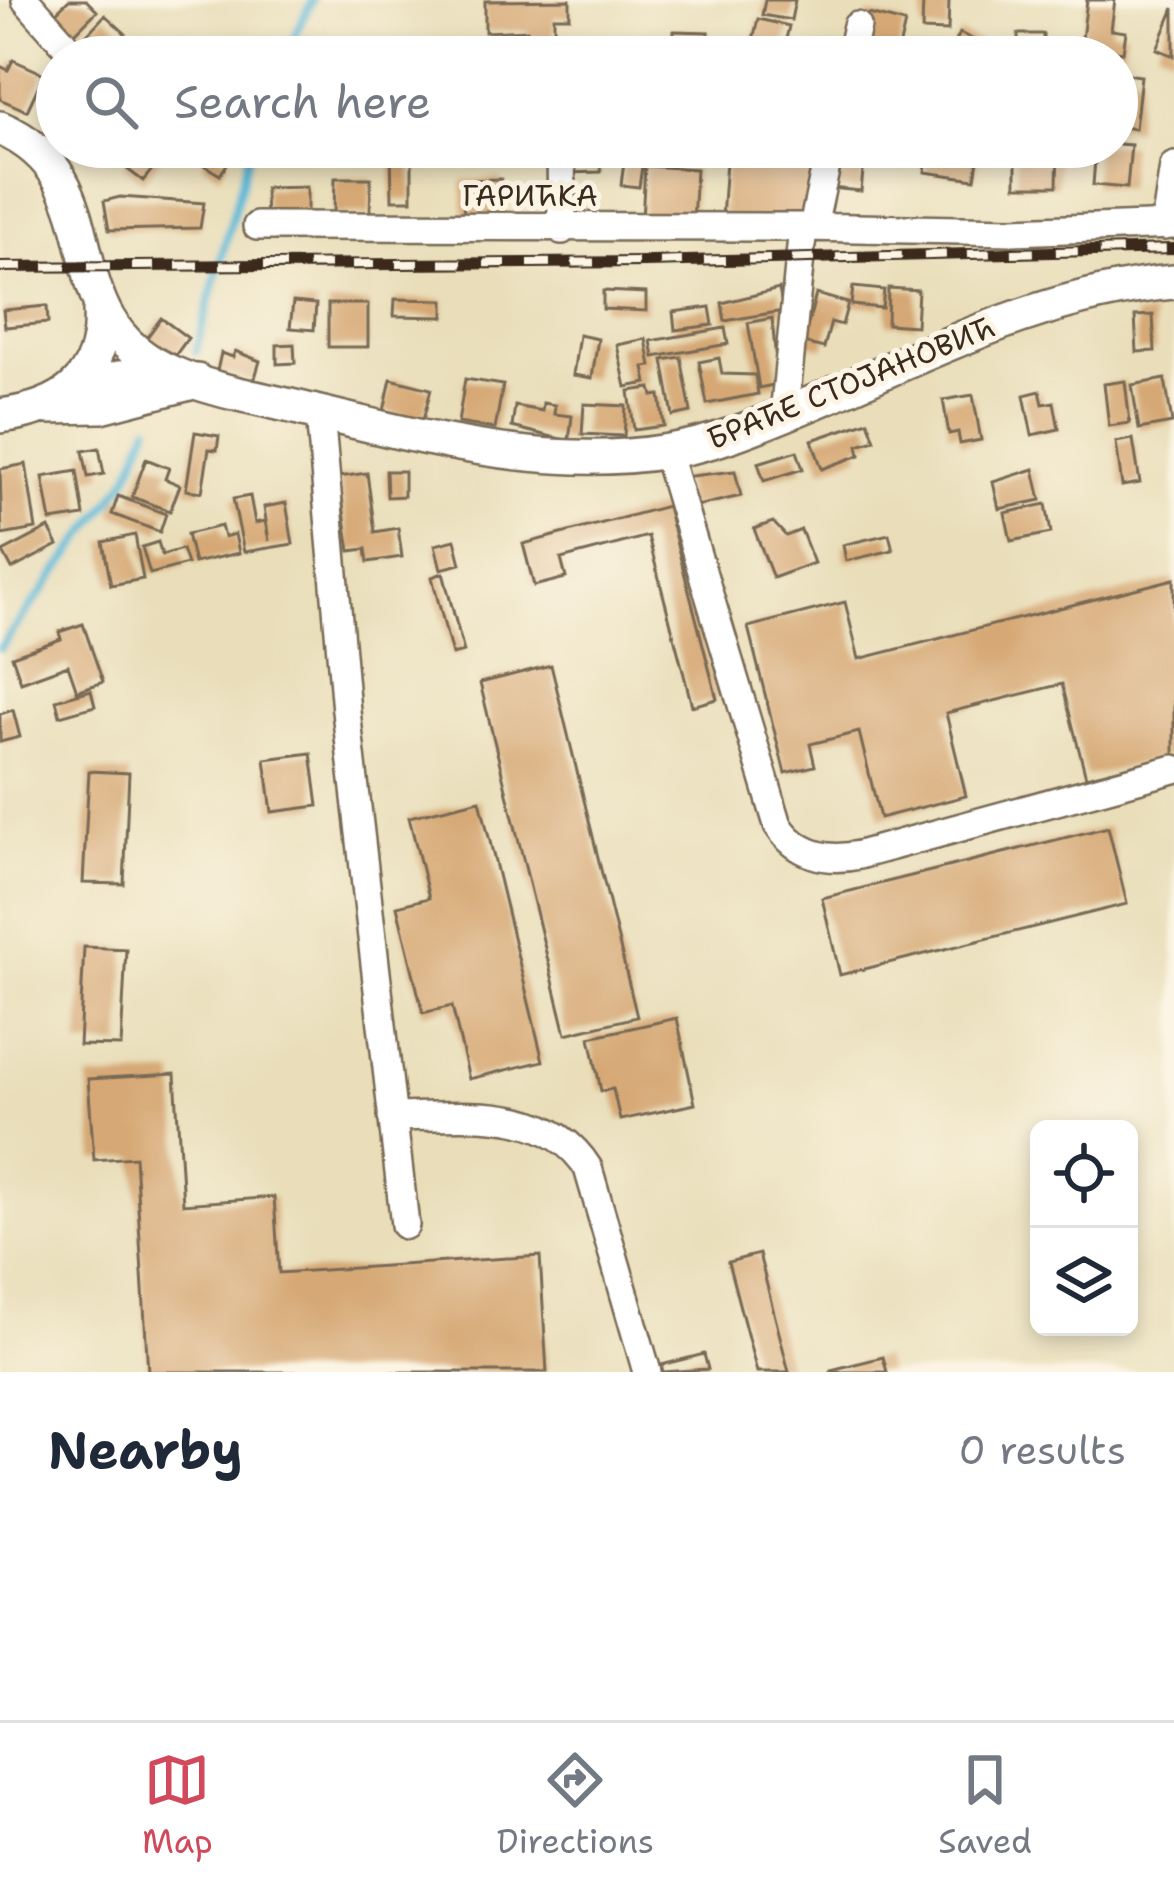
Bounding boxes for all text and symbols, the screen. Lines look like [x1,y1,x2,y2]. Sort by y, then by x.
search box [36,36,1138,168]
icon: search [78,69,144,135]
text: Search here [174,72,431,132]
street label: ГАРИЋКА [462,175,598,216]
street label: БРАЋЕ СТОЈАНОВИЋ [701,306,1001,459]
map controls [1030,1120,1138,1336]
button: locate [1030,1120,1138,1228]
button: layers [1030,1228,1138,1336]
text: Nearby [48,1416,243,1484]
text: 0 results [959,1424,1126,1476]
tab: Map [142,1747,213,1864]
tab: Directions [497,1747,654,1864]
tab: Saved [938,1747,1032,1864]

